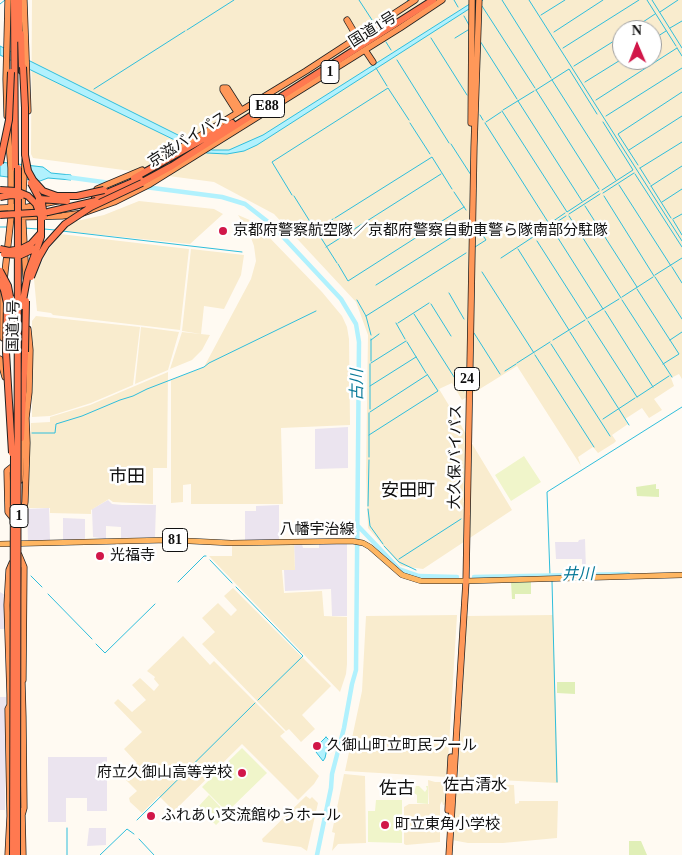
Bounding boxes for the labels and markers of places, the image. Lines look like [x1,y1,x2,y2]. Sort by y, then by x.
place label: 京都府警察航空隊／京都府警察自動車警ら隊南部分駐隊 [233,222,608,240]
marker: 京都府警察航空隊／京都府警察自動車警ら隊南部分駐隊 [217,225,229,237]
place label: 光福寺 [110,547,155,565]
marker: 光福寺 [94,550,106,562]
place label: 久御山町立町民プール [327,737,477,755]
marker: 久御山町立町民プール [311,740,323,752]
place label: 府立久御山高等学校 [97,764,232,782]
marker: 府立久御山高等学校 [236,767,248,779]
place label: ふれあい交流館ゆうホール [161,807,341,825]
marker: ふれあい交流館ゆうホール [145,810,157,822]
place label: 町立東角小学校 [395,816,500,834]
marker: 町立東角小学校 [379,819,391,831]

